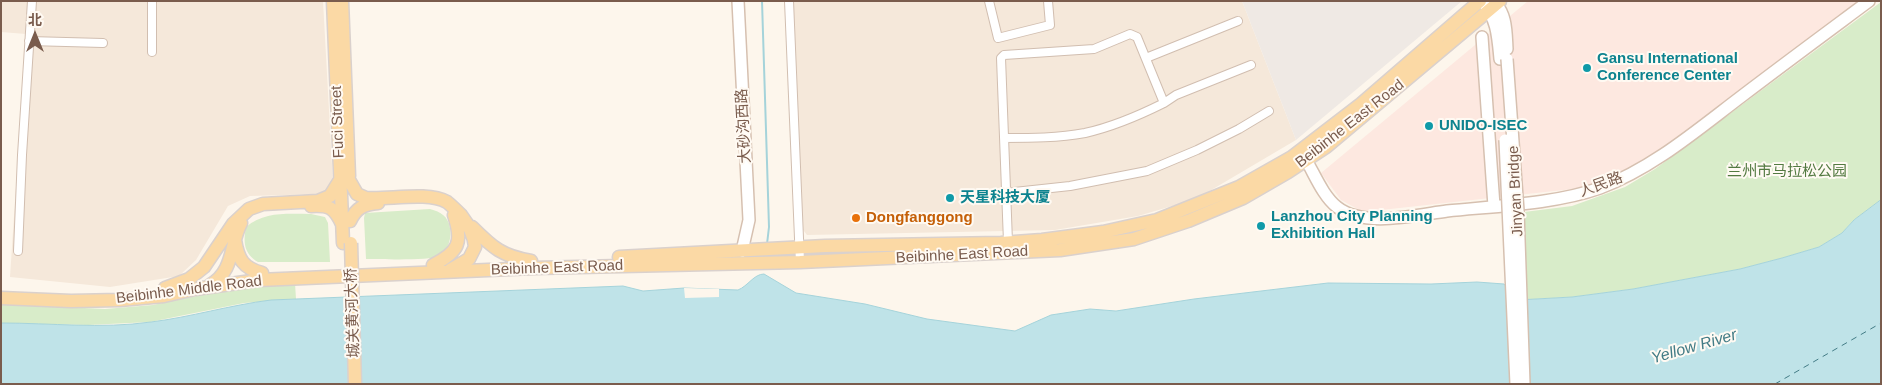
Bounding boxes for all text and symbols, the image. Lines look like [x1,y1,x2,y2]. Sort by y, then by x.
north arrow [10,10,60,60]
text: 北 [28,12,42,28]
place label: Gansu International Conference Center [1597,50,1738,85]
marker: Gansu International Conference Center [1581,62,1593,74]
street label: Beibinhe East Road [1292,76,1408,172]
street label: Fuci Street [328,85,348,159]
street label: 大砂沟西路 [733,88,755,164]
place label: UNIDO-ISEC [1439,117,1527,135]
marker: UNIDO-ISEC [1423,120,1435,132]
street label: Jinyan Bridge [1505,145,1527,237]
park label: 兰州市马拉松公园 [1727,163,1847,181]
street label: 人民路 [1577,169,1625,201]
place label: 天星科技大厦 [960,189,1050,207]
marker: 天星科技大厦 [944,192,956,204]
place label: Lanzhou City Planning Exhibition Hall [1271,208,1433,243]
place label: Dongfanggong [866,209,973,227]
marker: Dongfanggong [850,212,862,224]
marker: Lanzhou City Planning Exhibition Hall [1255,220,1267,232]
street label: Beibinhe East Road [895,243,1029,267]
street label: Beibinhe East Road [490,257,624,279]
street label: 城关黄河大桥 [342,268,364,358]
street label: Beibinhe Middle Road [115,272,263,308]
water label: Yellow River [1649,326,1739,368]

